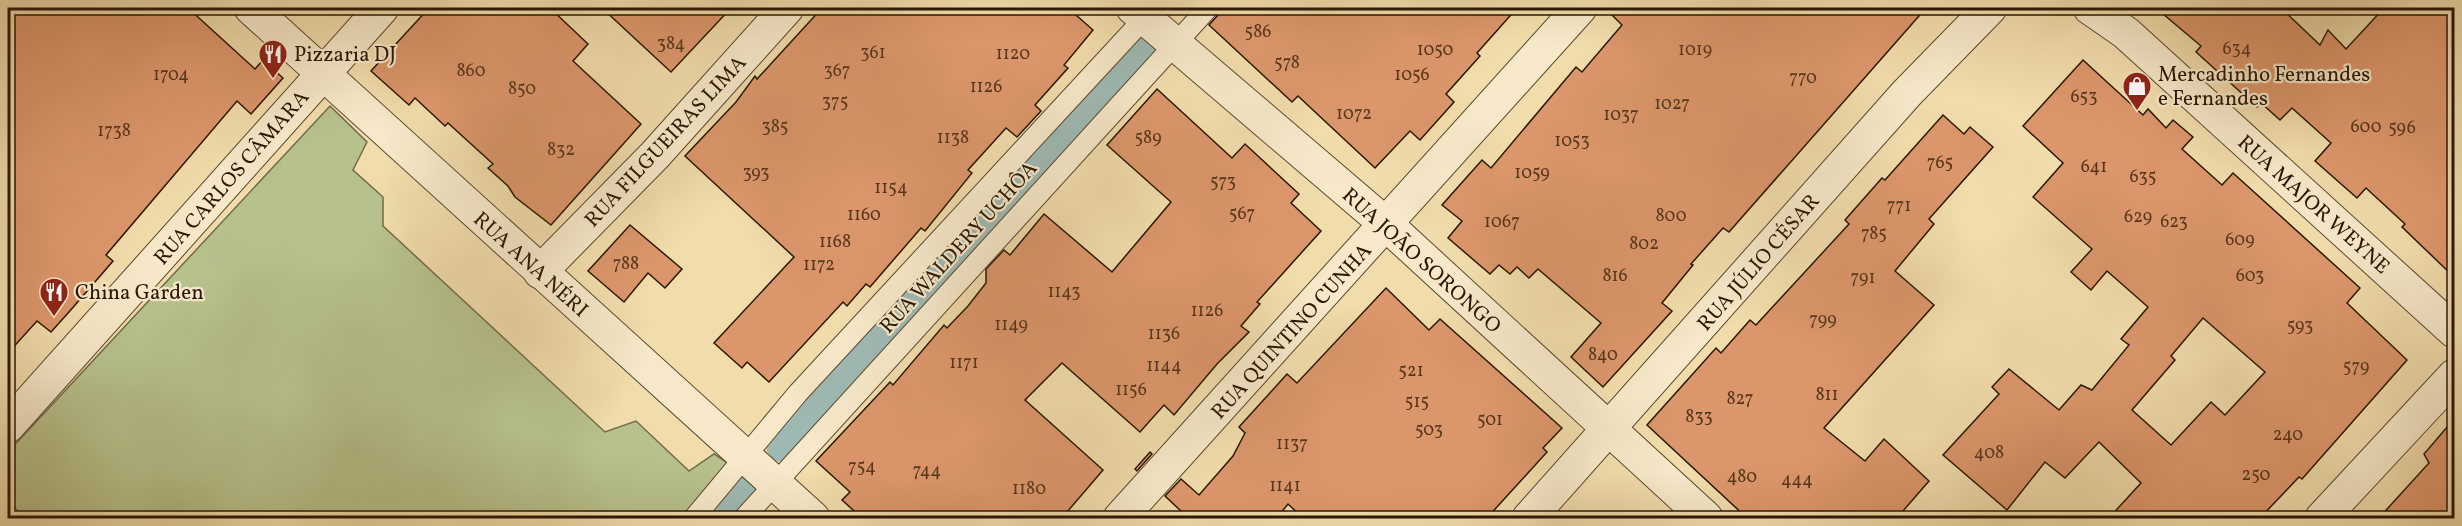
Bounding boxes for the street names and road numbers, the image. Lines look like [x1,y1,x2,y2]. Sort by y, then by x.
street label: RUA FILGUEIRAS LIMA [579,49,754,234]
street label: RUA CARLOS CÂMARA [148,84,317,272]
street label: RUA MAJOR WEYNE [2230,129,2395,281]
street label: RUA WALDERY UCHÔA [874,155,1045,341]
street label: RUA JOÃO SORONGO [1335,182,1507,341]
street label: RUA JÚLIO CÉSAR [1691,188,1827,338]
street label: RUA ANA NÉRI [466,206,594,325]
street label: RUA QUINTINO CUNHA [1205,238,1379,426]

